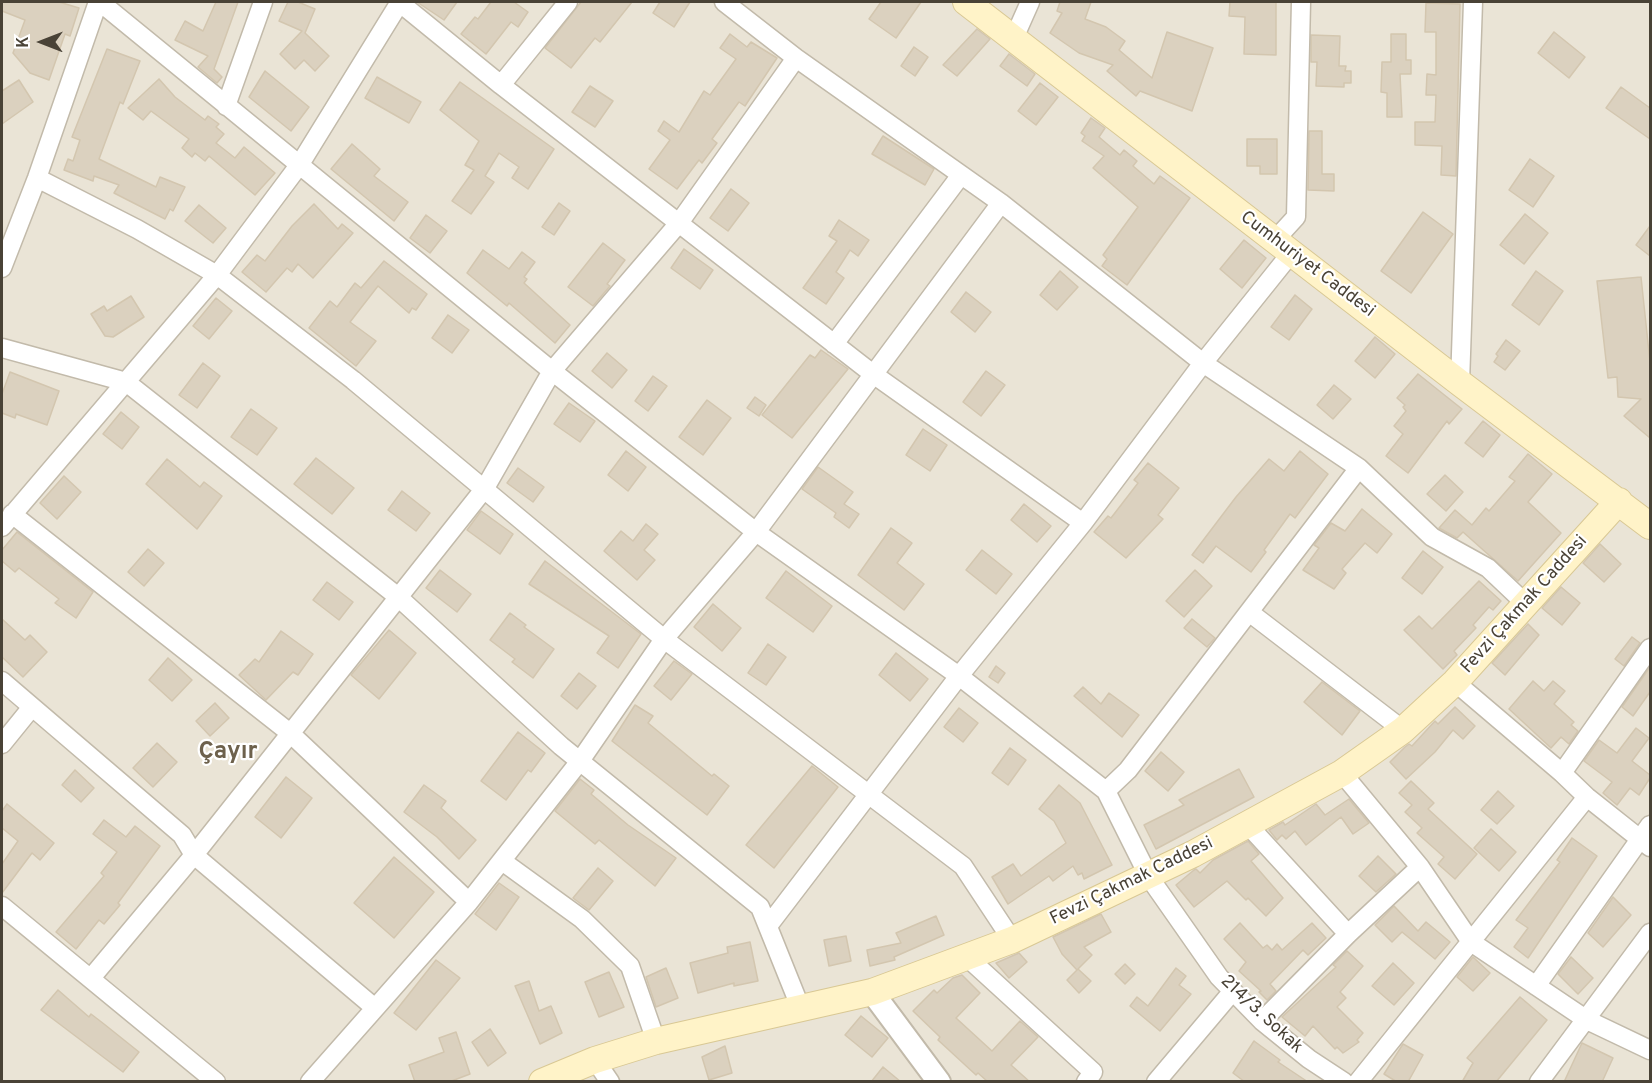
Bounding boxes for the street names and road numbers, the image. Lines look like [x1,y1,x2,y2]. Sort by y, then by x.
street label: Cumhuriyet Caddesi [1235,207,1379,323]
street label: Fevzi Çakmak Caddesi [1457,531,1593,679]
street label: Fevzi Çakmak Caddesi [1047,833,1217,931]
street label: 214/3. Sokak [1215,971,1307,1059]

